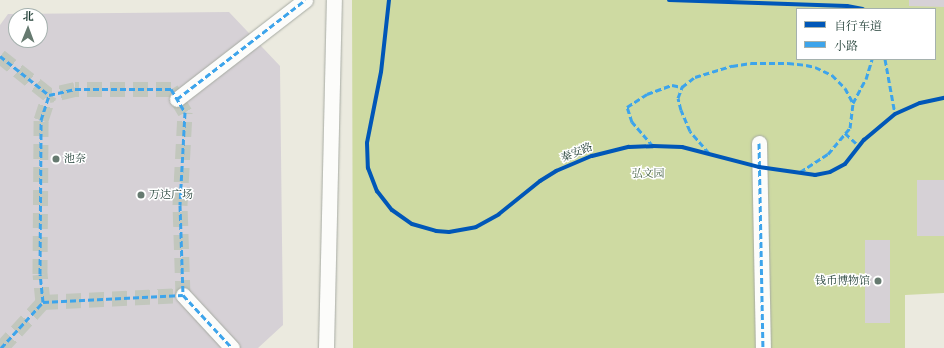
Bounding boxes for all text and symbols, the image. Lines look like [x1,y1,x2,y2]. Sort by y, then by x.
north arrow [8,8,48,48]
legend [796,8,936,60]
text: 北 [23,10,34,23]
text: 自行车道 [834,19,882,33]
text: 小路 [834,39,858,53]
street label: 秦安路 [559,141,595,165]
place label: 池奈 [64,152,86,166]
marker: 池奈 [51,154,61,164]
park label: 弘文园 [632,167,664,181]
place label: 万达广场 [149,188,193,202]
marker: 万达广场 [136,190,146,200]
place label: 钱币博物馆 [815,274,870,288]
marker: 钱币博物馆 [873,276,883,286]

